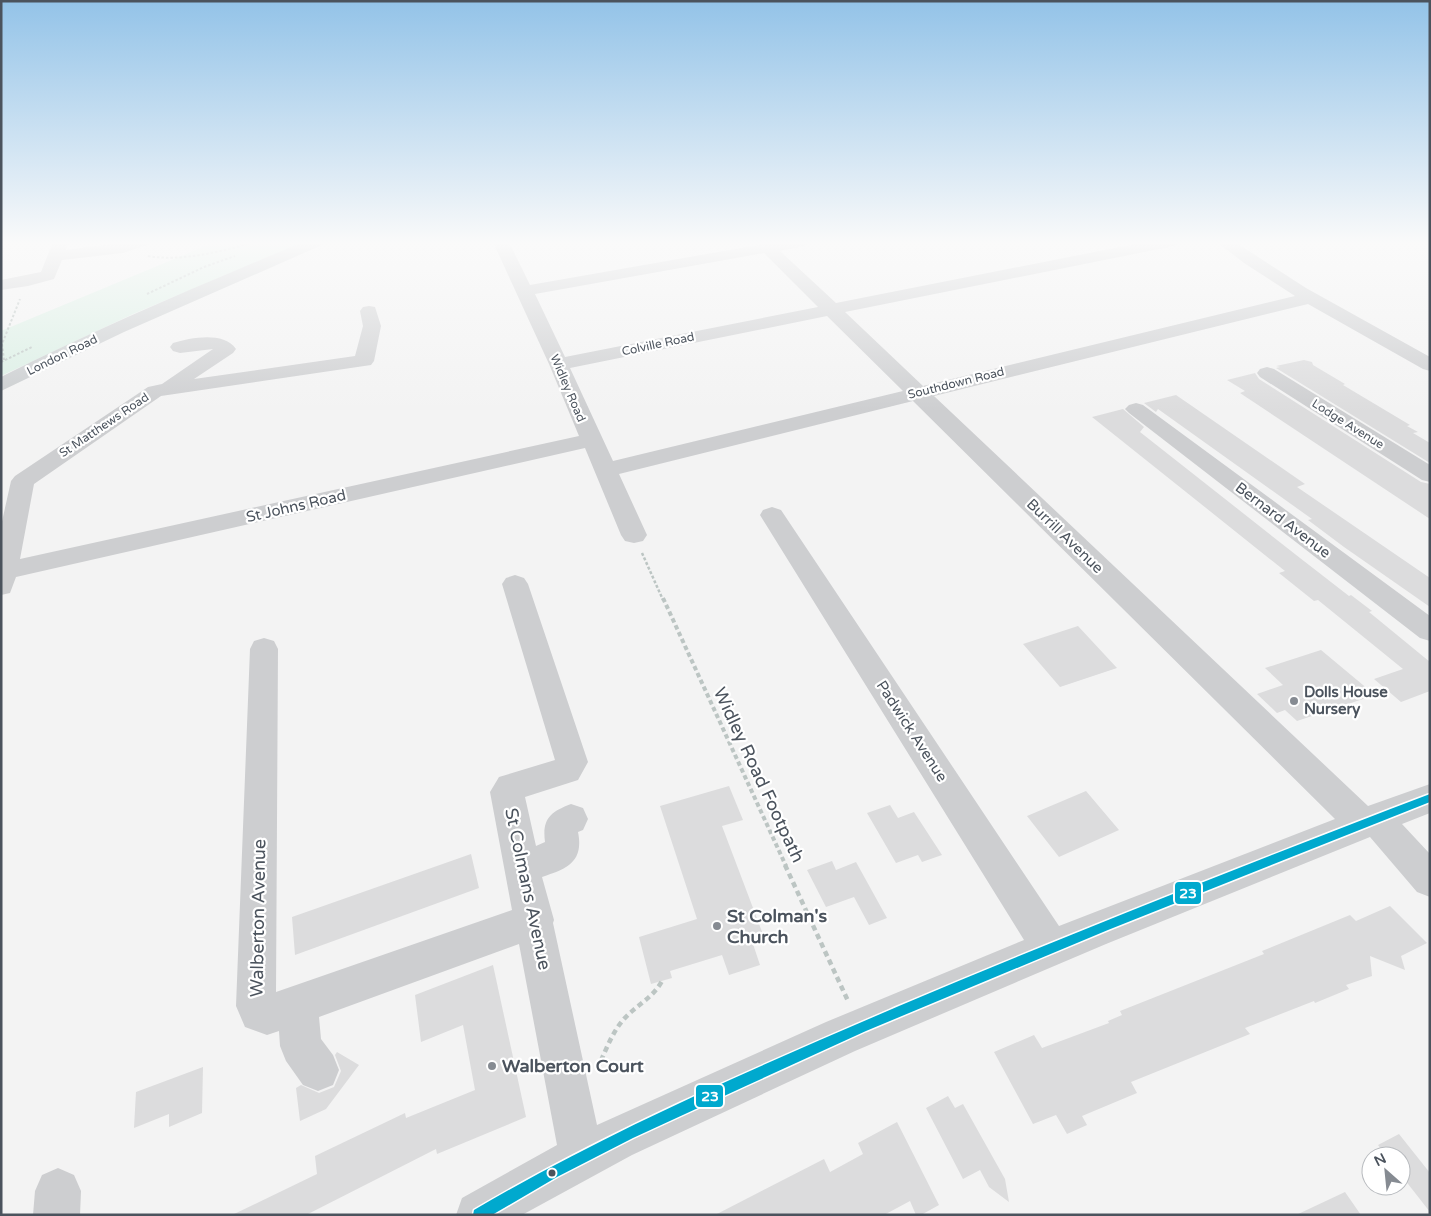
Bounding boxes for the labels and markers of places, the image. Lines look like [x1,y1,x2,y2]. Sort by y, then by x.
place label: Dolls House Nursery [1304,683,1388,719]
marker: Dolls House Nursery [1288,695,1300,707]
place label: St Colman's Church [727,905,827,948]
marker: St Colman's Church [711,920,723,932]
place label: Walberton Court [502,1055,644,1077]
marker: Walberton Court [486,1060,498,1072]
unlabelled marker [547,1168,557,1178]

